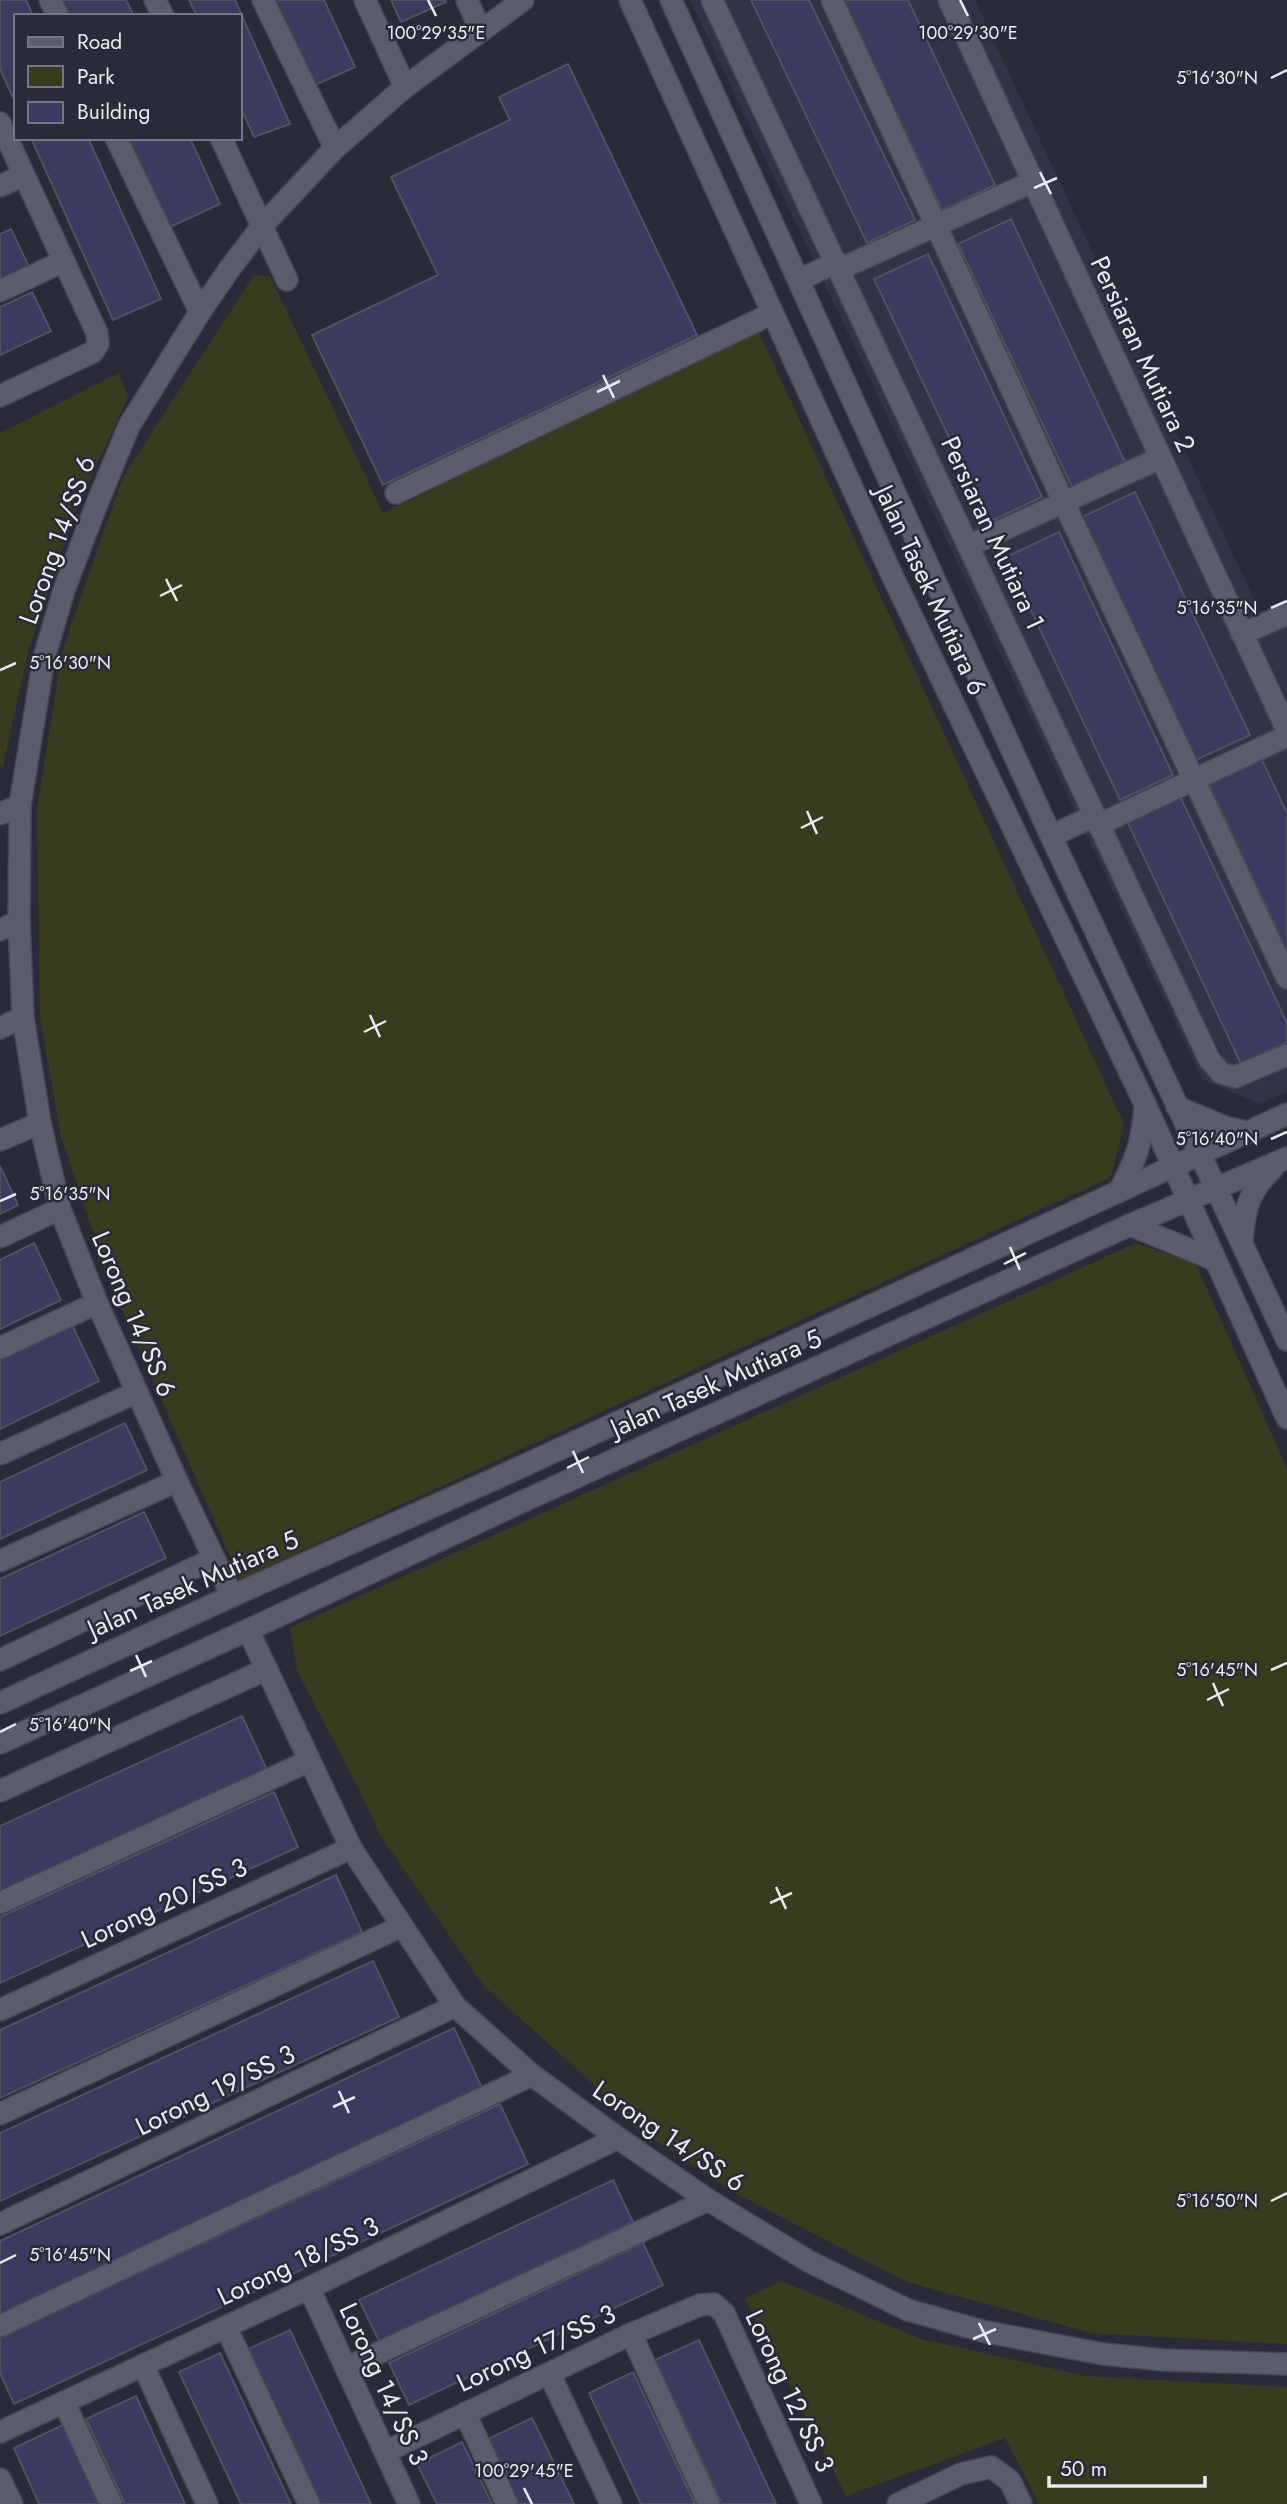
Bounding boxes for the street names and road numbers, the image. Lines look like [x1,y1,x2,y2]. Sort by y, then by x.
street label: Persiaran Mutiara 2 [1081,250,1205,458]
street label: Persiaran Mutiara 1 [932,430,1054,636]
street label: Lorong 14/SS 6 [9,451,105,629]
street label: Jalan Tasek Mutiara 6 [864,476,996,701]
street label: Lorong 14/SS 6 [82,1225,186,1403]
street label: Jalan Tasek Mutiara 5 [601,1319,828,1448]
street label: Jalan Tasek Mutiara 5 [78,1520,305,1649]
street label: Lorong 20/SS 3 [75,1848,253,1958]
street label: Lorong 19/SS 3 [129,2035,301,2145]
street label: Lorong 14/SS 6 [585,2071,753,2201]
street label: Lorong 18/SS 3 [211,2207,385,2315]
street label: Lorong 17/SS 3 [450,2295,622,2401]
street label: Lorong 14/SS 3 [330,2296,438,2472]
street label: Lorong 12/SS 3 [736,2304,844,2478]

